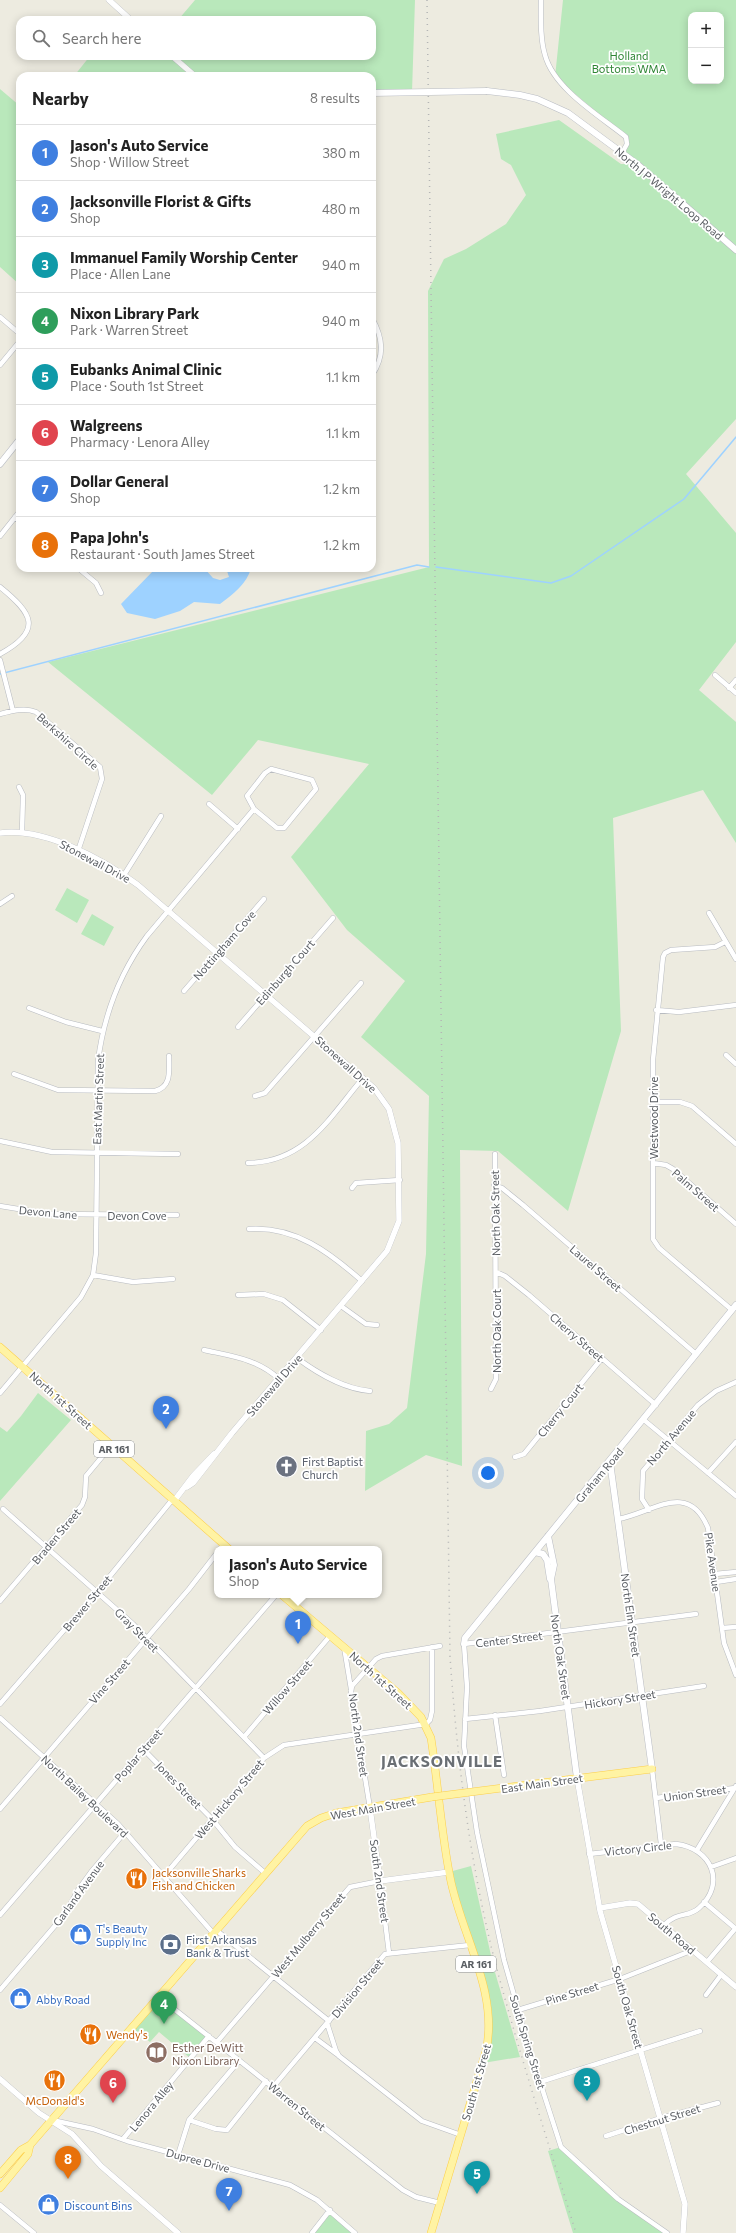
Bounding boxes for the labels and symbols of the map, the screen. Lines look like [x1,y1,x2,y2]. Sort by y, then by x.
park label: Holland Bottoms WMA [592,49,667,75]
street label: North J P Wright Loop Road [612,144,726,243]
street label: Berkshire Circle [35,710,102,772]
street label: Stonewall Drive [57,837,133,885]
street label: Nottingham Cove [190,907,258,982]
street label: Edinburgh Court [253,936,317,1007]
street label: Stonewall Drive [313,1033,379,1095]
street label: East Martin Street [90,1053,106,1145]
street label: Westwood Drive [647,1077,660,1159]
street label: Palm Street [670,1166,723,1214]
street label: North Oak Street [488,1169,502,1256]
street label: Devon Lane [18,1203,78,1221]
street label: Devon Cove [107,1209,167,1222]
street label: Laurel Street [568,1242,625,1294]
street label: North Oak Court [490,1288,503,1373]
street label: Cherry Street [547,1310,607,1364]
street label: Stonewall Drive [243,1351,305,1419]
street label: North 1st Street [27,1369,95,1432]
street label: Cherry Court [534,1380,586,1439]
pin: 2 [153,1396,179,1429]
street label: North Avenue [644,1406,698,1468]
road number: AR 161 [94,1441,134,1457]
street label: Graham Road [572,1445,626,1505]
church icon: First Baptist Church [273,1454,299,1480]
place label: First Baptist Church [302,1455,364,1481]
your location [478,1463,498,1483]
street label: Braden Street [29,1505,83,1567]
street label: Pike Avenue [702,1531,724,1593]
street label: Brewer Street [60,1572,114,1634]
street label: North Elm Street [619,1572,643,1658]
street label: Gray Street [112,1605,162,1655]
pin: 1 [285,1611,311,1644]
street label: North Oak Street [549,1613,573,1701]
street label: Center Street [475,1628,544,1650]
street label: North 1st Street [347,1649,415,1712]
street label: Vine Street [86,1655,132,1706]
street label: Willow Street [260,1657,315,1717]
street label: Hickory Street [583,1687,657,1711]
street label: North 2nd Street [347,1692,371,1778]
street label: Poplar Street [111,1725,165,1784]
street label: North Bailey Boulevard [39,1752,131,1840]
district label: JACKSONVILLE [381,1752,503,1770]
street label: West Hickory Street [192,1756,266,1841]
street label: Jones Street [153,1759,205,1812]
street label: East Main Street [500,1771,584,1795]
street label: Union Street [663,1782,728,1804]
street label: West Main Street [329,1794,417,1822]
street label: South 2nd Street [368,1838,392,1924]
street label: Victory Circle [604,1838,672,1858]
street label: Garland Avenue [50,1857,106,1928]
restaurant icon: Jacksonville Sharks Fish and Chicken [124,1865,150,1891]
place label: Jacksonville Sharks Fish and Chicken [152,1866,246,1892]
street label: West Mulberry Street [269,1889,348,1980]
street label: South Road [646,1909,698,1957]
shop icon: T's Beauty Supply Inc [67,1921,93,1947]
place label: T's Beauty Supply Inc [96,1922,148,1948]
bank icon: First Arkansas Bank & Trust [158,1932,184,1958]
place label: First Arkansas Bank & Trust [186,1933,257,1959]
street label: Division Street [328,1955,386,2020]
road number: AR 161 [456,1956,496,1972]
street label: South Oak Street [610,1964,646,2051]
street label: Pine Street [544,1979,601,2007]
shop icon: Abby Road [8,1986,34,2012]
pin: 4 [151,1991,177,2024]
place label: Abby Road [36,1993,90,2006]
street label: South Spring Street [507,1993,549,2091]
restaurant icon: Wendy's [77,2021,103,2047]
place label: Wendy's [106,2028,148,2041]
library icon: Esther DeWitt Nixon Library [143,2040,169,2066]
place label: Esther DeWitt Nixon Library [172,2041,244,2067]
street label: South 1st Street [459,2042,493,2122]
restaurant icon: McDonald's [42,2067,68,2093]
pin: 3 [574,2068,600,2101]
pin: 6 [100,2070,126,2103]
street label: Lenora Alley [126,2078,176,2134]
street label: Warren Street [266,2079,329,2133]
place label: McDonald's [25,2094,85,2107]
street label: Chestnut Street [622,2101,702,2137]
street label: Dupree Drive [165,2145,231,2175]
pin: 8 [55,2146,81,2179]
pin: 5 [464,2161,490,2194]
pin: 7 [216,2178,242,2211]
shop icon: Discount Bins [36,2192,62,2218]
place label: Discount Bins [64,2199,132,2212]

